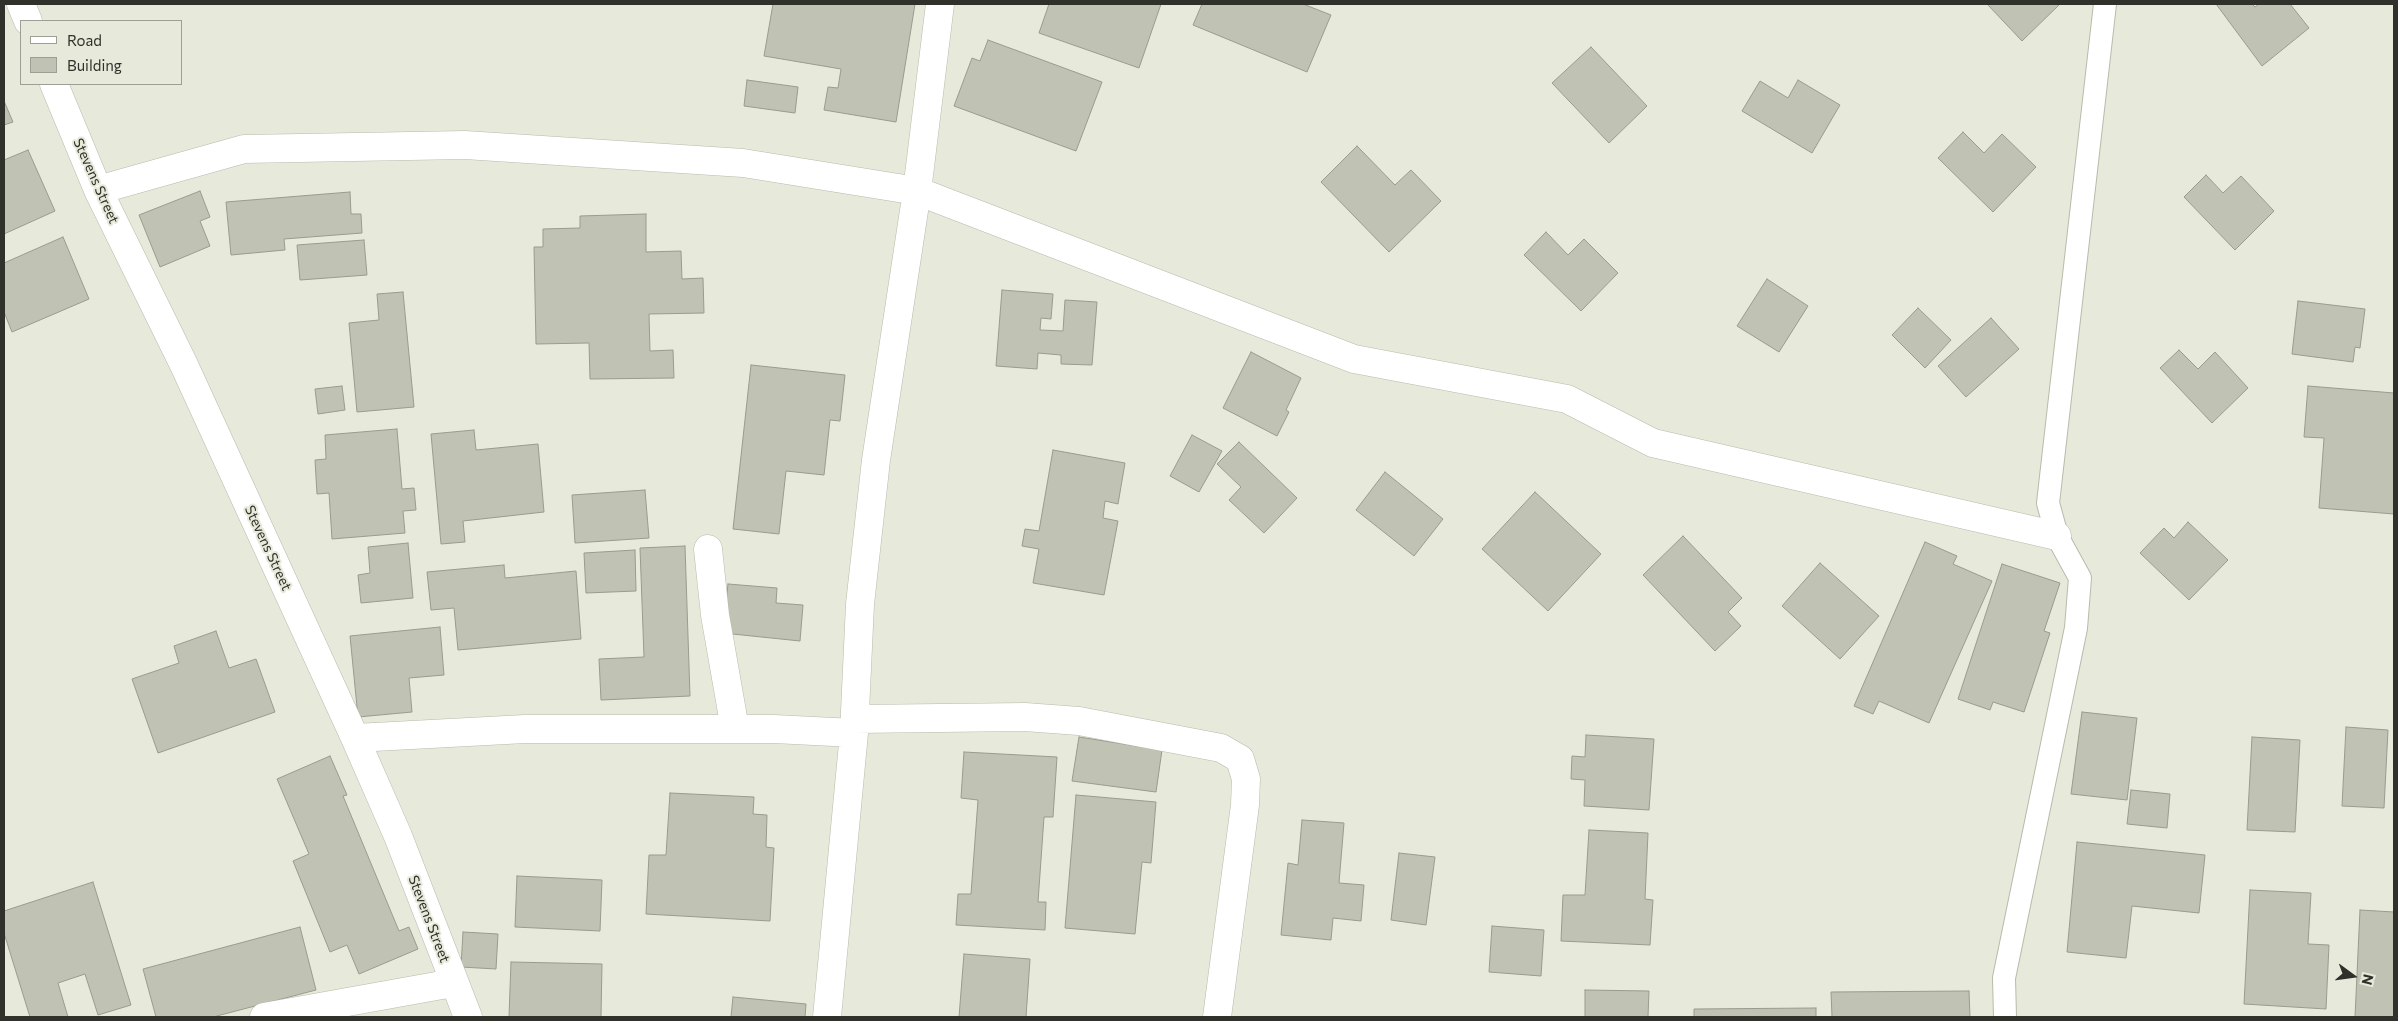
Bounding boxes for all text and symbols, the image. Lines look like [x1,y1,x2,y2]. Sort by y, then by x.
legend [20,20,182,85]
text: Road [67,31,102,49]
text: Building [67,56,122,74]
street label: Stevens Street [70,136,122,226]
street label: Stevens Street [241,503,295,593]
street label: Stevens Street [405,873,453,965]
north arrow [2328,951,2378,1001]
text: N [2359,973,2378,987]

